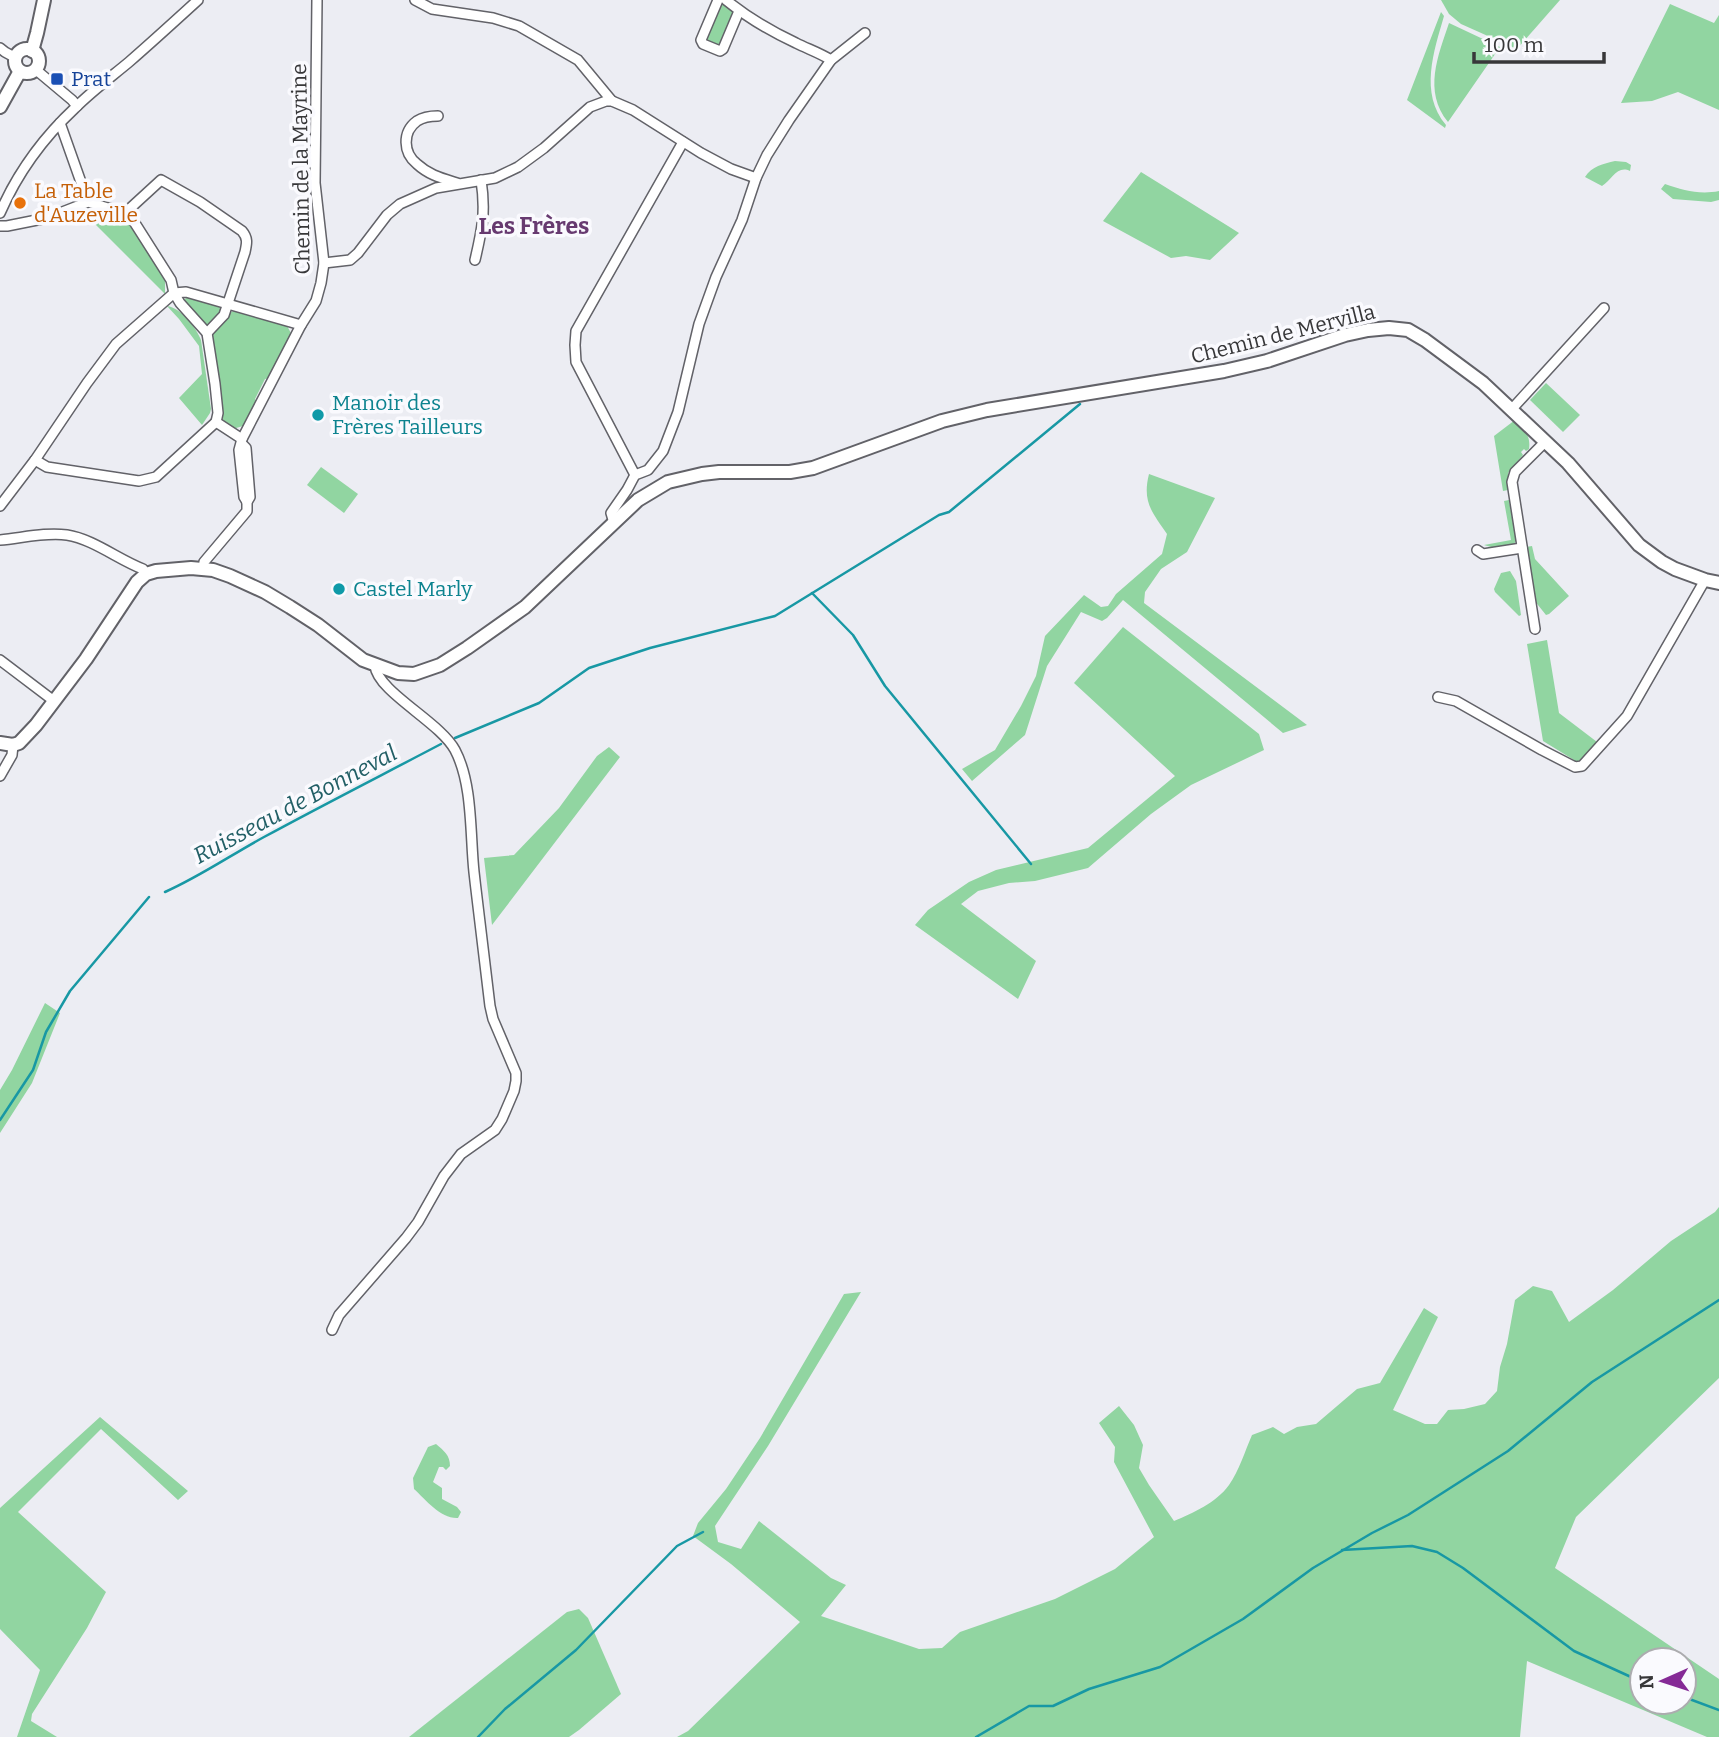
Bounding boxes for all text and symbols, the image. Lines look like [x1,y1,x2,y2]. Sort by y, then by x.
scale bar [1474,21,1604,65]
text: 100 m [1484,32,1544,58]
street label: Chemin de la Mayrine [286,63,316,275]
place label: Prat [71,66,111,92]
marker: Prat [49,71,65,87]
place label: La Table d'Auzeville [34,178,138,228]
marker: La Table d'Auzeville [12,195,28,211]
district label: Les Frères [479,212,589,240]
street label: Chemin de Mervilla [1188,298,1378,369]
place label: Manoir des Frères Tailleurs [332,390,483,440]
marker: Manoir des Frères Tailleurs [310,407,326,423]
place label: Castel Marly [353,576,473,602]
marker: Castel Marly [331,581,347,597]
water label: Ruisseau de Bonneval [188,738,402,870]
north arrow [1628,1646,1698,1716]
text: N [1635,1674,1658,1690]

